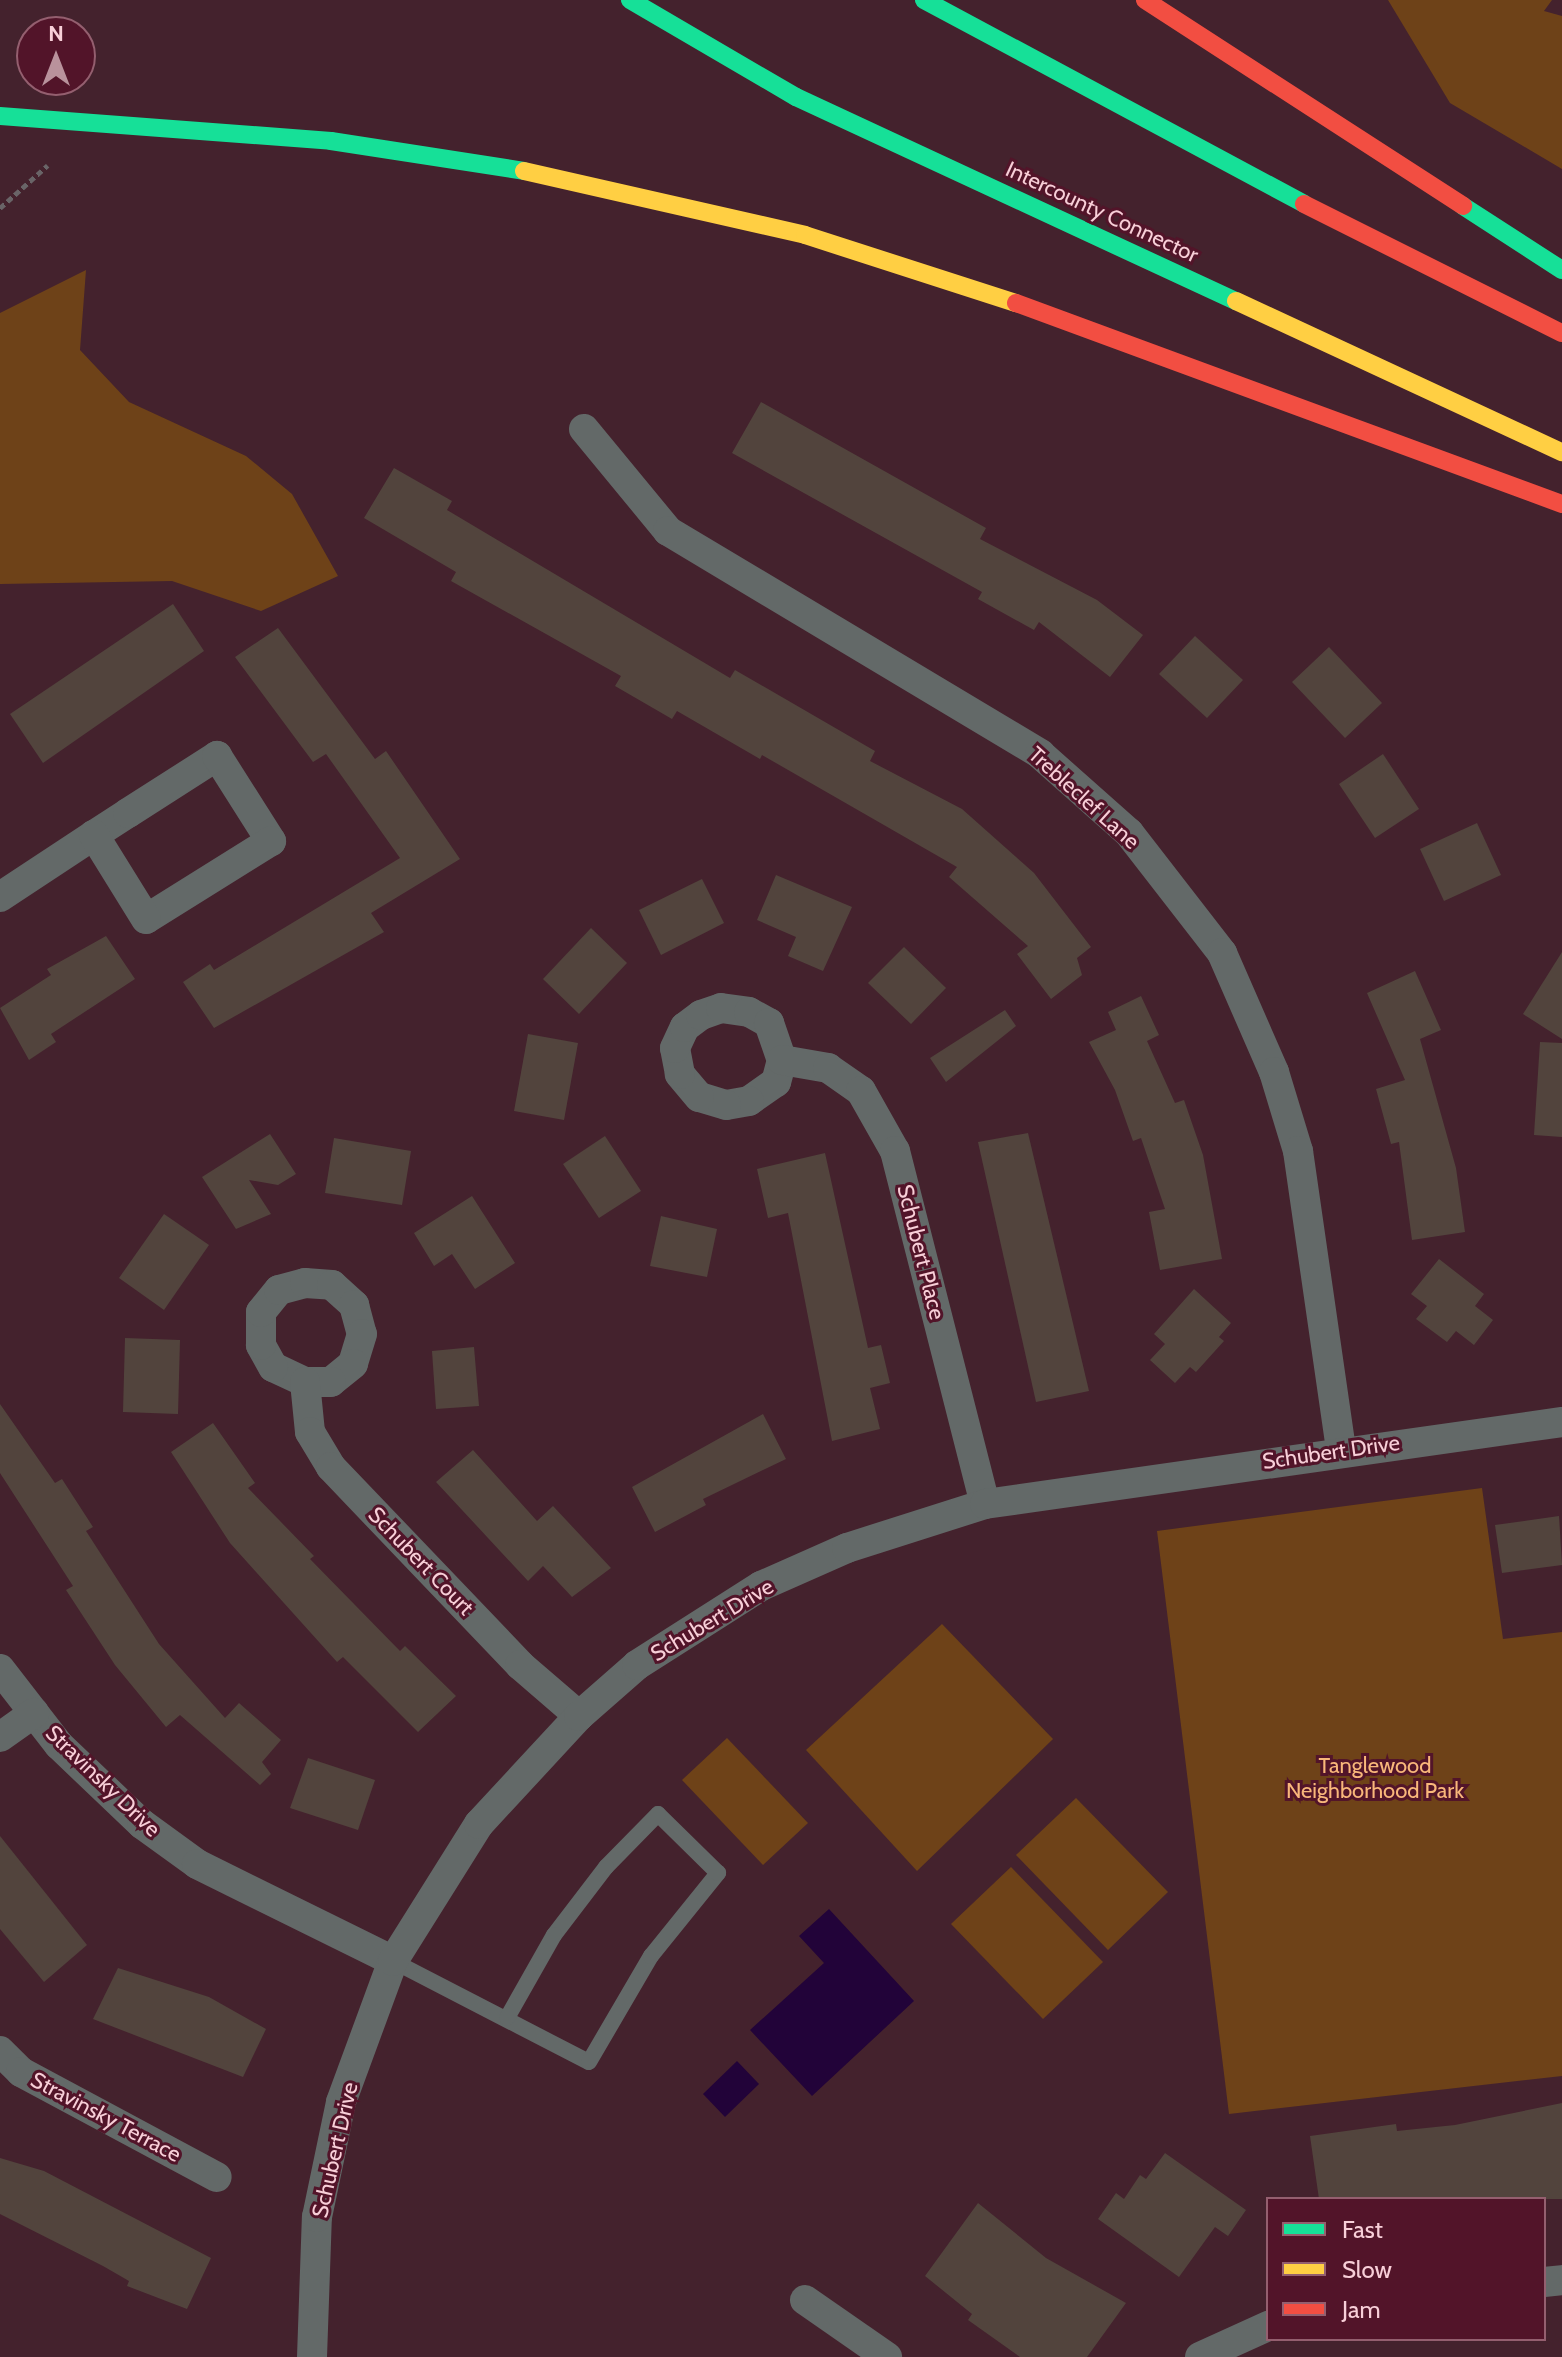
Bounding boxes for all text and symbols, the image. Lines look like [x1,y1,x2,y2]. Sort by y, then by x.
north arrow [16,16,96,96]
text: N [48,20,64,47]
street label: Intercounty Connector [1002,156,1202,268]
street label: Trebleclef Lane [1023,741,1145,855]
street label: Schubert Place [891,1182,951,1322]
street label: Schubert Drive [1261,1429,1401,1475]
street label: Schubert Court [363,1501,479,1621]
street label: Schubert Drive [646,1573,778,1667]
street label: Stravinsky Drive [40,1720,166,1842]
park label: Tanglewood Neighborhood Park [1286,1752,1464,1804]
street label: Stravinsky Terrace [26,2066,186,2168]
street label: Schubert Drive [307,2080,363,2220]
legend [1266,2197,1546,2341]
text: Fast [1342,2215,1383,2244]
text: Slow [1342,2255,1392,2284]
text: Jam [1342,2295,1380,2324]

